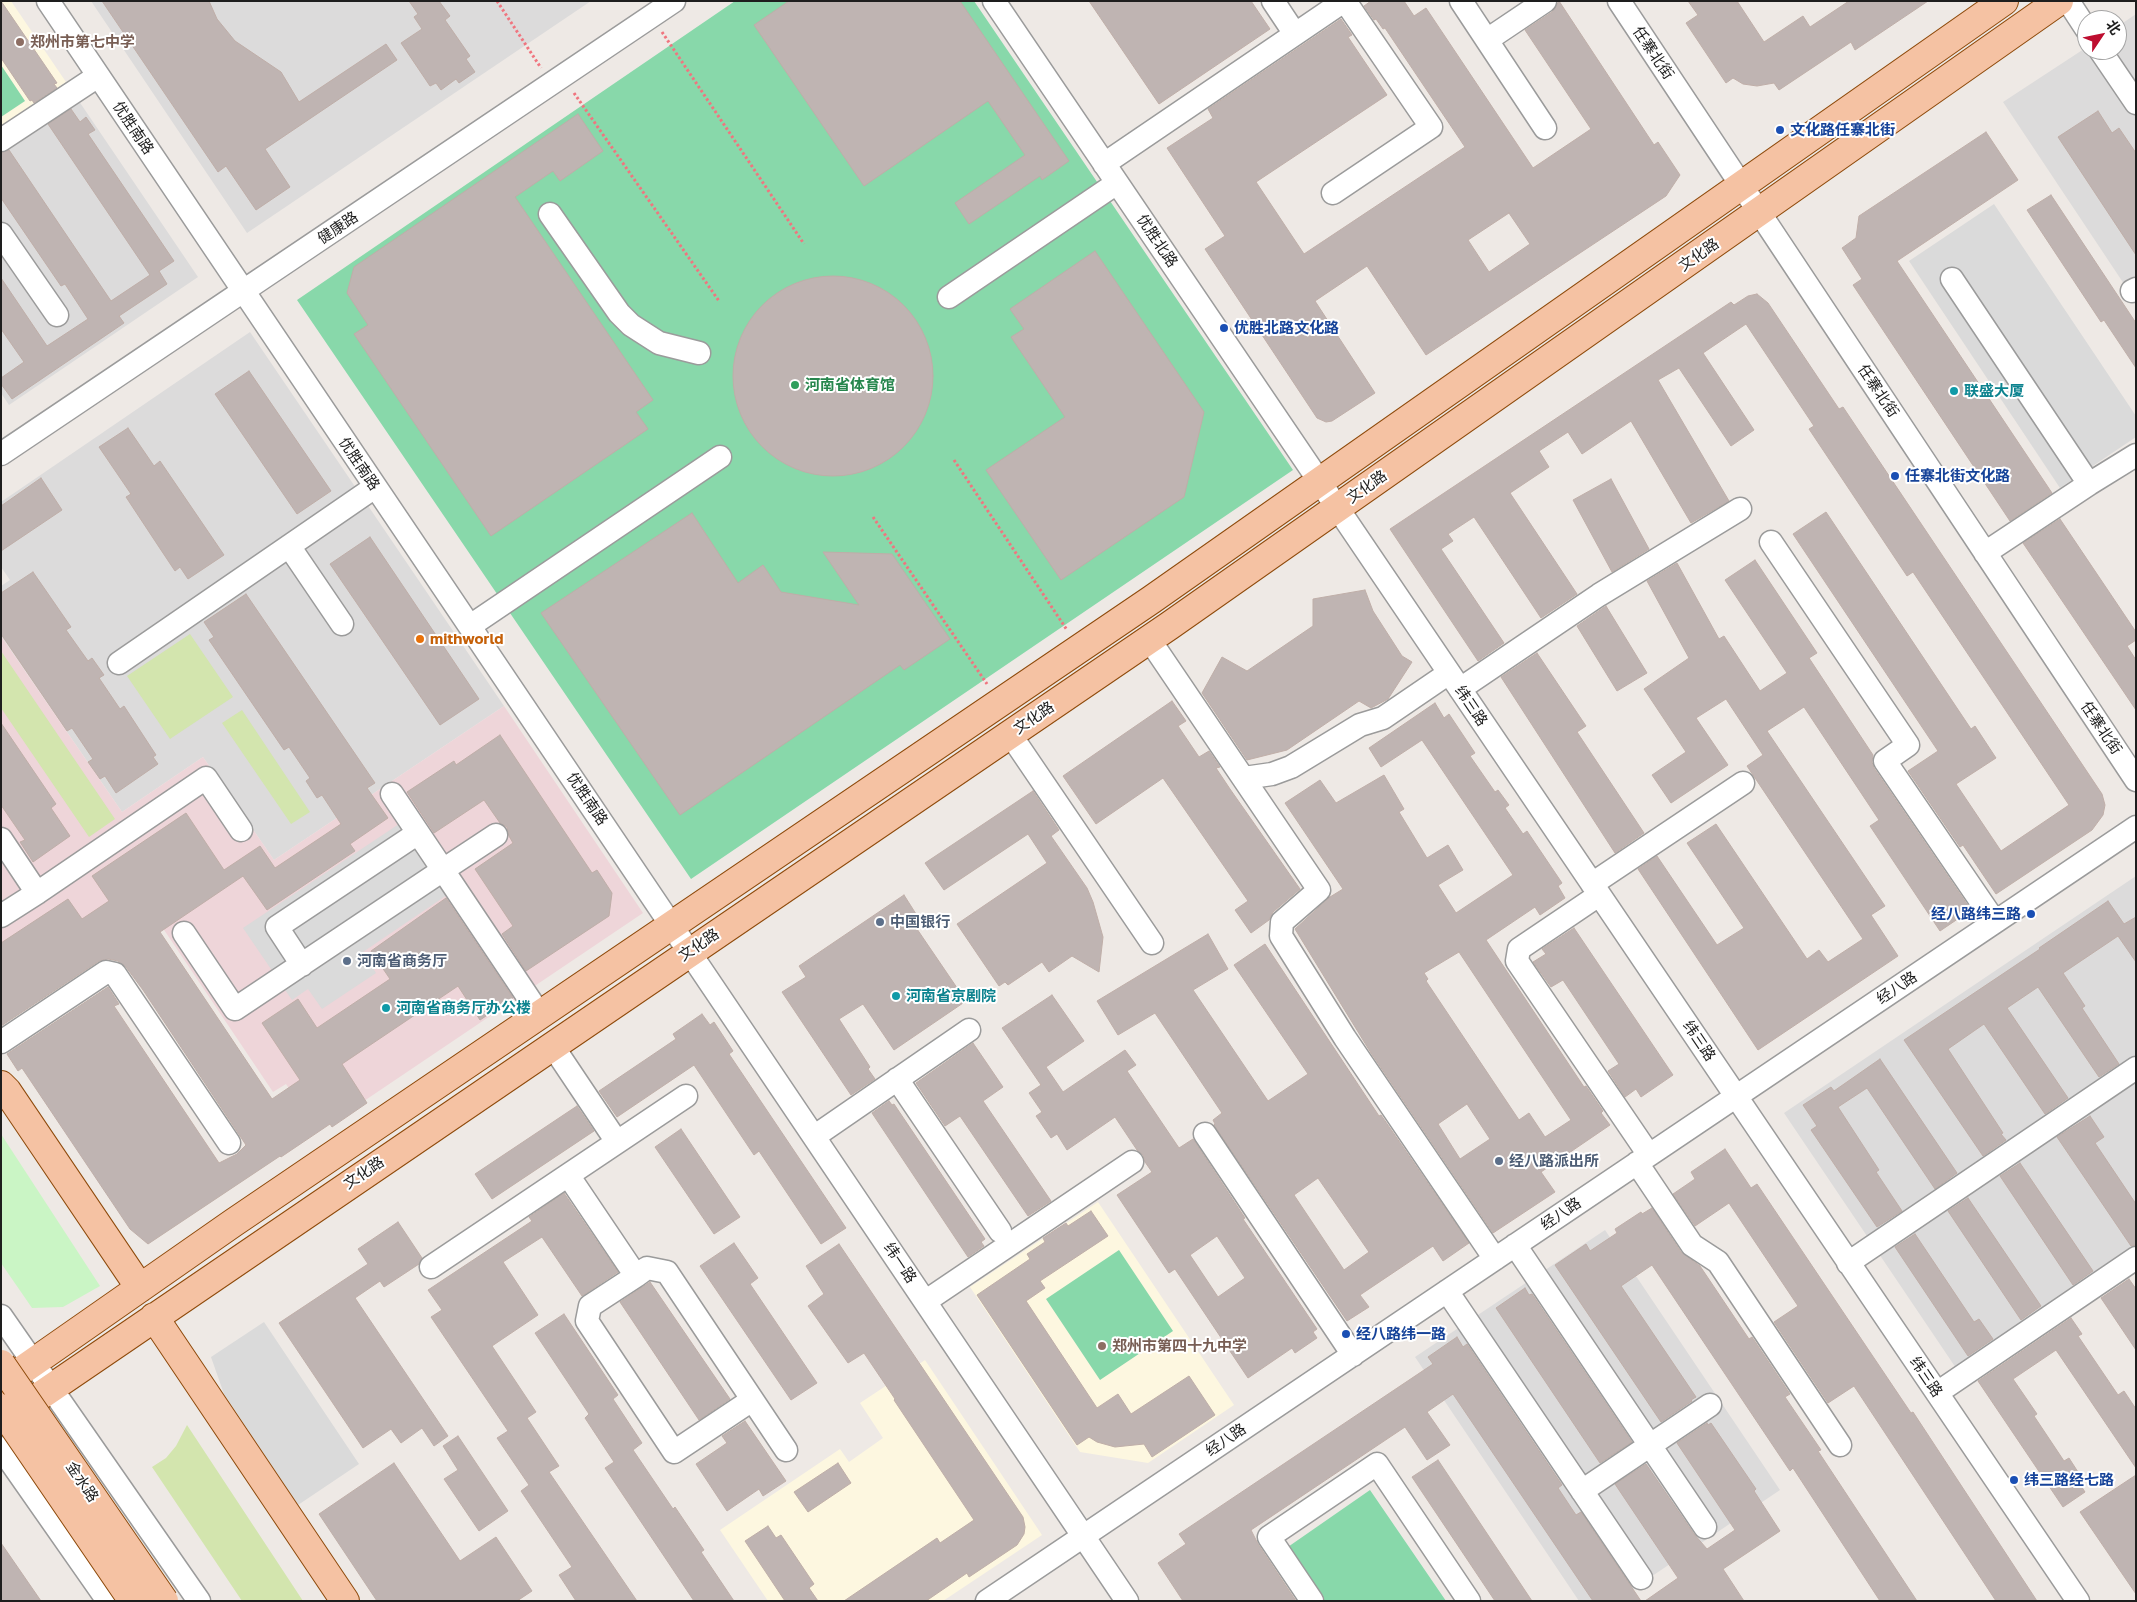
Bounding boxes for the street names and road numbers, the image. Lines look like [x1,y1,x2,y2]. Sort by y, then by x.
street label: 任寨北街 [1629,23,1677,83]
street label: 优胜南路 [109,98,157,158]
street label: 健康路 [314,208,362,248]
street label: 优胜北路 [1133,211,1181,271]
street label: 文化路 [1675,235,1723,275]
street label: 任寨北街 [1854,361,1902,421]
street label: 优胜南路 [335,434,383,494]
street label: 文化路 [1343,467,1391,507]
street label: 纬三路 [1451,682,1491,730]
street label: 文化路 [1010,698,1058,738]
street label: 任寨北街 [2077,698,2125,758]
street label: 优胜南路 [563,769,611,829]
street label: 文化路 [675,925,723,965]
street label: 经八路 [1873,968,1921,1008]
street label: 纬三路 [1679,1017,1719,1065]
street label: 文化路 [340,1153,388,1193]
street label: 经八路 [1537,1194,1585,1234]
street label: 纬一路 [880,1239,920,1287]
street label: 纬三路 [1906,1353,1946,1401]
street label: 经八路 [1202,1420,1250,1460]
street label: 金水路 [62,1458,102,1506]

